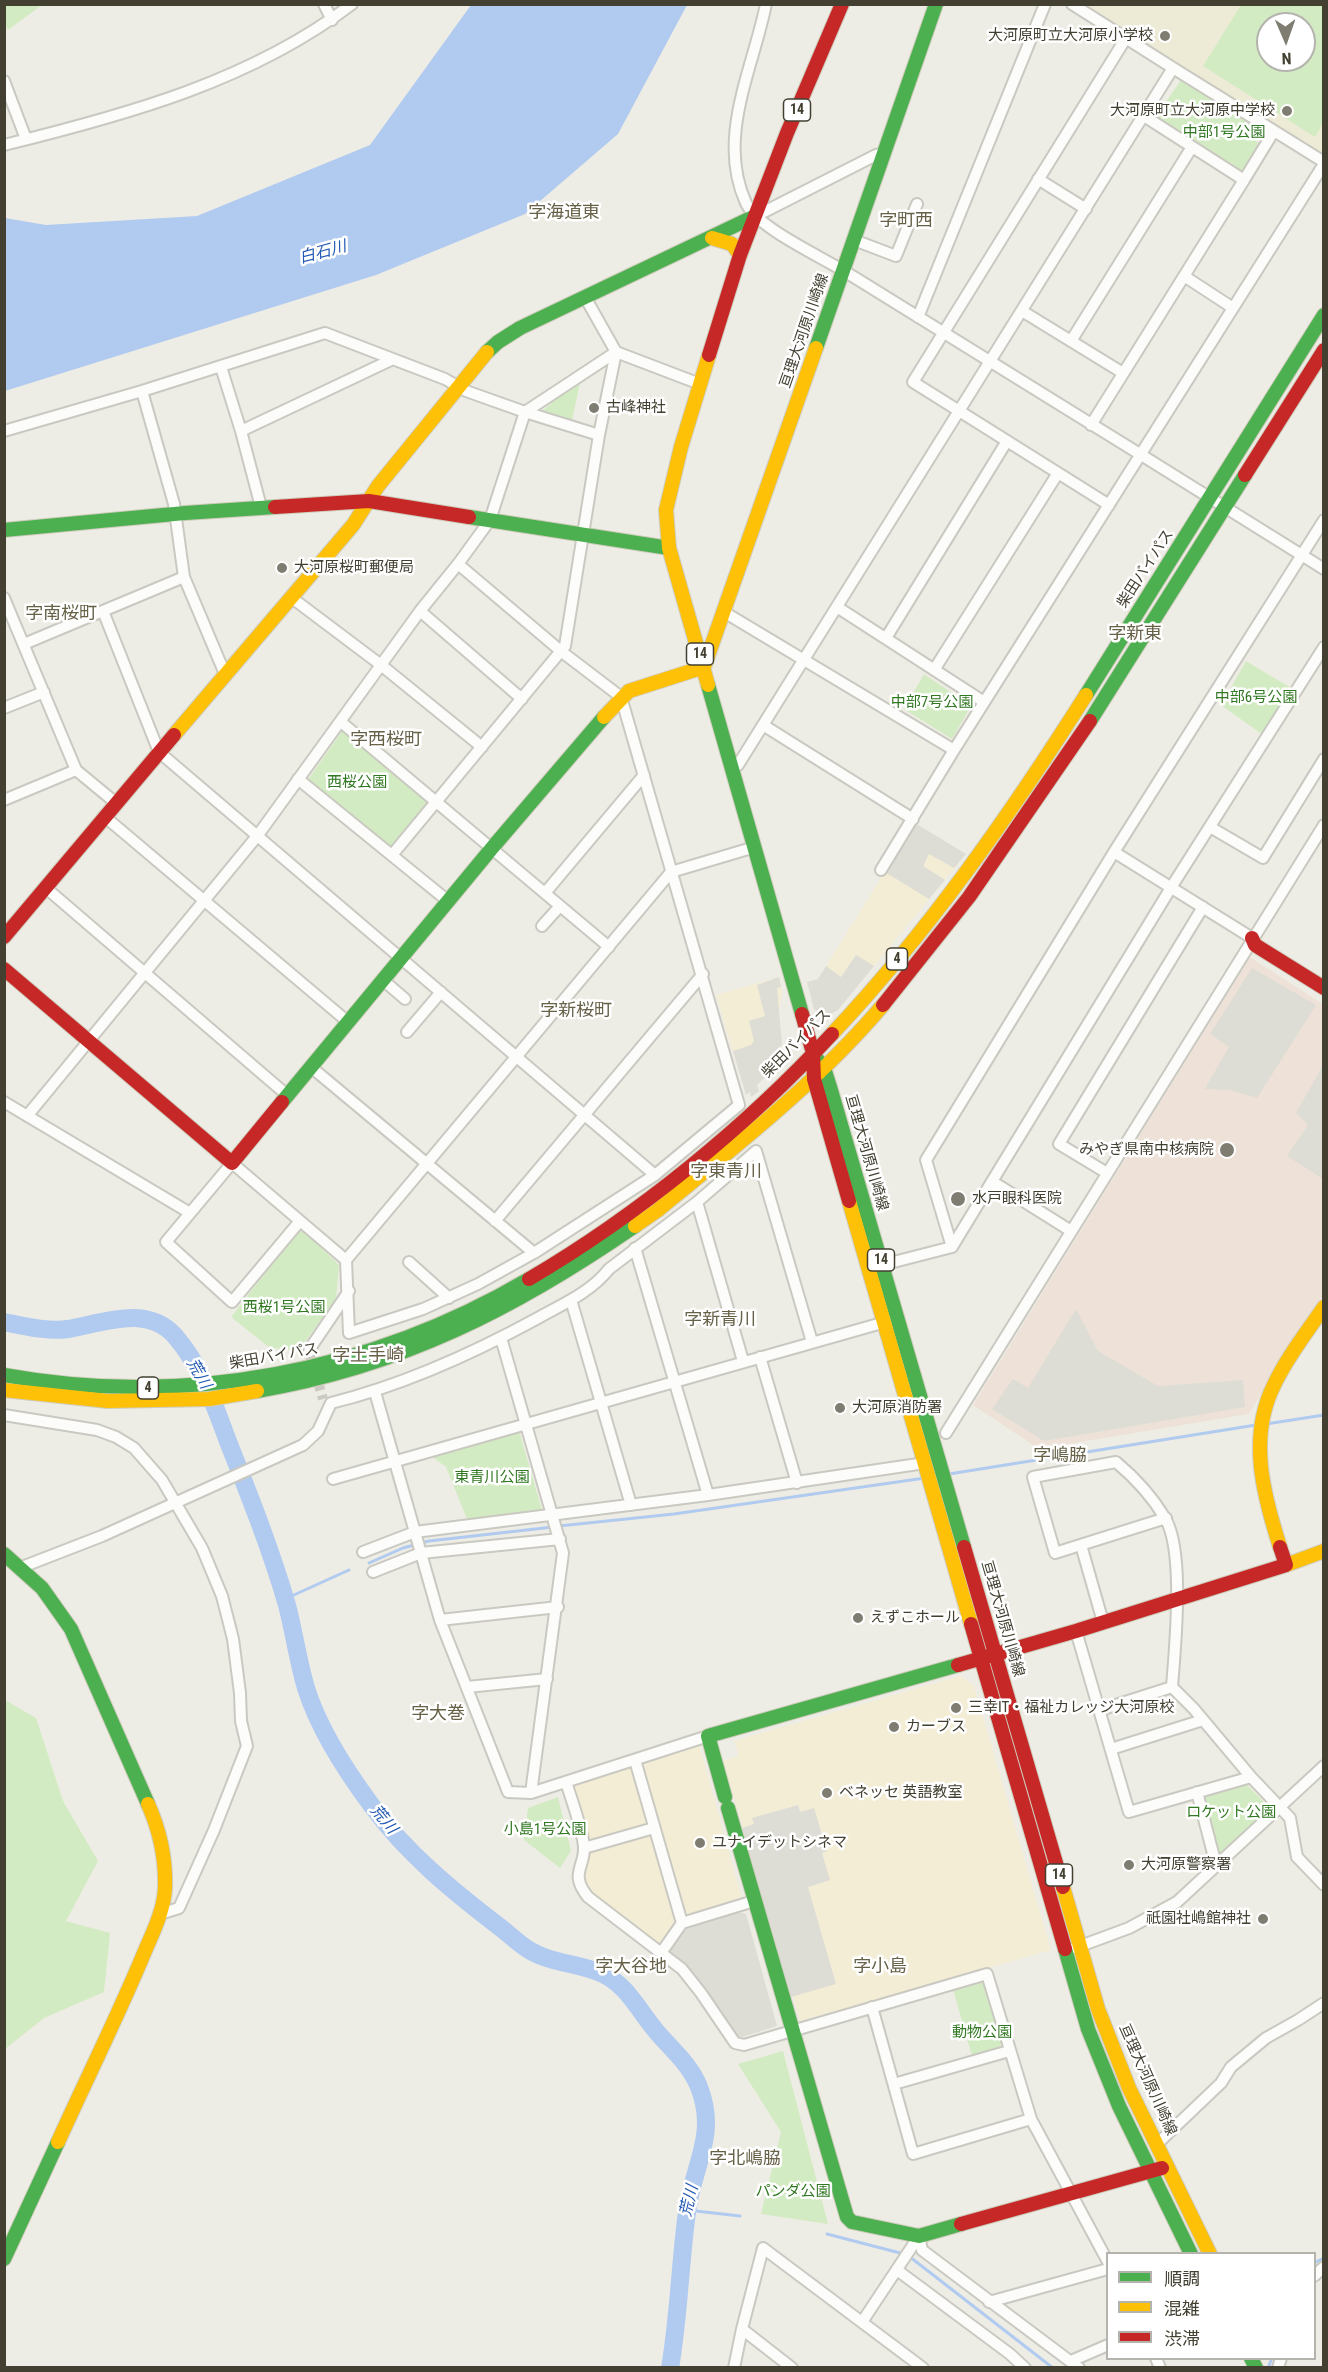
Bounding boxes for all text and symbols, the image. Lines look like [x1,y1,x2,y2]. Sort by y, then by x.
north arrow [1256,12,1316,72]
place label: 大河原町立大河原小学校 [988,27,1153,45]
marker: 大河原町立大河原小学校 [1158,29,1172,43]
text: N [1281,49,1292,68]
road number: 14 [784,99,810,121]
place label: 大河原町立大河原中学校 [1110,102,1275,120]
marker: 大河原町立大河原中学校 [1280,104,1294,118]
park label: 中部1号公園 [1183,124,1265,142]
district label: 字海道東 [528,202,600,224]
district label: 字町西 [879,210,933,232]
water label: 白石川 [297,238,349,268]
street label: 亘理大河原川崎線 [777,271,833,391]
place label: 古峰神社 [606,399,666,417]
marker: 古峰神社 [587,401,601,415]
street label: 柴田バイパス [1114,526,1178,612]
place label: 大河原桜町郵便局 [294,559,414,577]
marker: 大河原桜町郵便局 [275,561,289,575]
district label: 字南桜町 [25,603,97,625]
district label: 字新東 [1108,623,1162,645]
road number: 14 [686,643,714,665]
park label: 中部6号公園 [1215,689,1297,707]
park label: 中部7号公園 [891,694,973,712]
district label: 字西桜町 [350,729,422,751]
park label: 西桜公園 [327,774,387,792]
road number: 4 [886,948,908,970]
district label: 字新桜町 [540,1000,612,1022]
street label: 柴田バイパス [759,1006,835,1082]
street label: 亘理大河原川崎線 [841,1093,891,1213]
place label: みやぎ県南中核病院 [1079,1141,1214,1159]
marker: みやぎ県南中核病院 [1218,1141,1236,1159]
district label: 字東青川 [690,1161,762,1183]
marker: 水戸眼科医院 [949,1190,967,1208]
place label: 水戸眼科医院 [972,1190,1062,1208]
road number: 14 [868,1249,894,1271]
park label: 西桜1号公園 [243,1299,325,1317]
district label: 字新青川 [684,1309,756,1331]
street label: 柴田バイパス [228,1340,320,1374]
district label: 字土手崎 [332,1345,404,1367]
water label: 荒川 [182,1355,214,1393]
road number: 4 [138,1377,158,1399]
place label: 大河原消防署 [852,1399,942,1417]
marker: 大河原消防署 [833,1401,847,1415]
district label: 字嶋脇 [1033,1445,1087,1467]
park label: 東青川公園 [455,1469,529,1487]
street label: 亘理大河原川崎線 [977,1559,1027,1679]
place label: えずこホール [870,1609,960,1627]
marker: えずこホール [851,1611,865,1625]
place label: 三幸IT・福祉カレッジ大河原校 [968,1699,1174,1717]
marker: 三幸IT・福祉カレッジ大河原校 [949,1701,963,1715]
district label: 字大巻 [411,1703,465,1725]
place label: カーブス [906,1718,966,1736]
marker: カーブス [887,1720,901,1734]
place label: ベネッセ 英語教室 [839,1784,962,1802]
marker: ベネッセ 英語教室 [820,1786,834,1800]
water label: 荒川 [365,1802,401,1838]
park label: ロケット公園 [1186,1804,1276,1822]
park label: 小島1号公園 [504,1821,586,1839]
place label: ユナイデットシネマ [712,1834,847,1852]
marker: ユナイデットシネマ [693,1836,707,1850]
place label: 大河原警察署 [1141,1856,1231,1874]
marker: 大河原警察署 [1122,1858,1136,1872]
road number: 14 [1046,1864,1072,1886]
place label: 祇園社嶋館神社 [1146,1910,1251,1928]
marker: 祇園社嶋館神社 [1256,1912,1270,1926]
district label: 字大谷地 [595,1956,667,1978]
district label: 字小島 [853,1956,907,1978]
street label: 亘理大河原川崎線 [1114,2022,1180,2138]
park label: 動物公園 [952,2024,1012,2042]
district label: 字北嶋脇 [709,2148,781,2170]
water label: 荒川 [677,2183,703,2219]
park label: パンダ公園 [756,2183,830,2201]
legend [1106,2252,1316,2360]
text: 順調 [1164,2268,1200,2289]
text: 混雑 [1164,2298,1200,2319]
text: 渋滞 [1164,2328,1200,2349]

